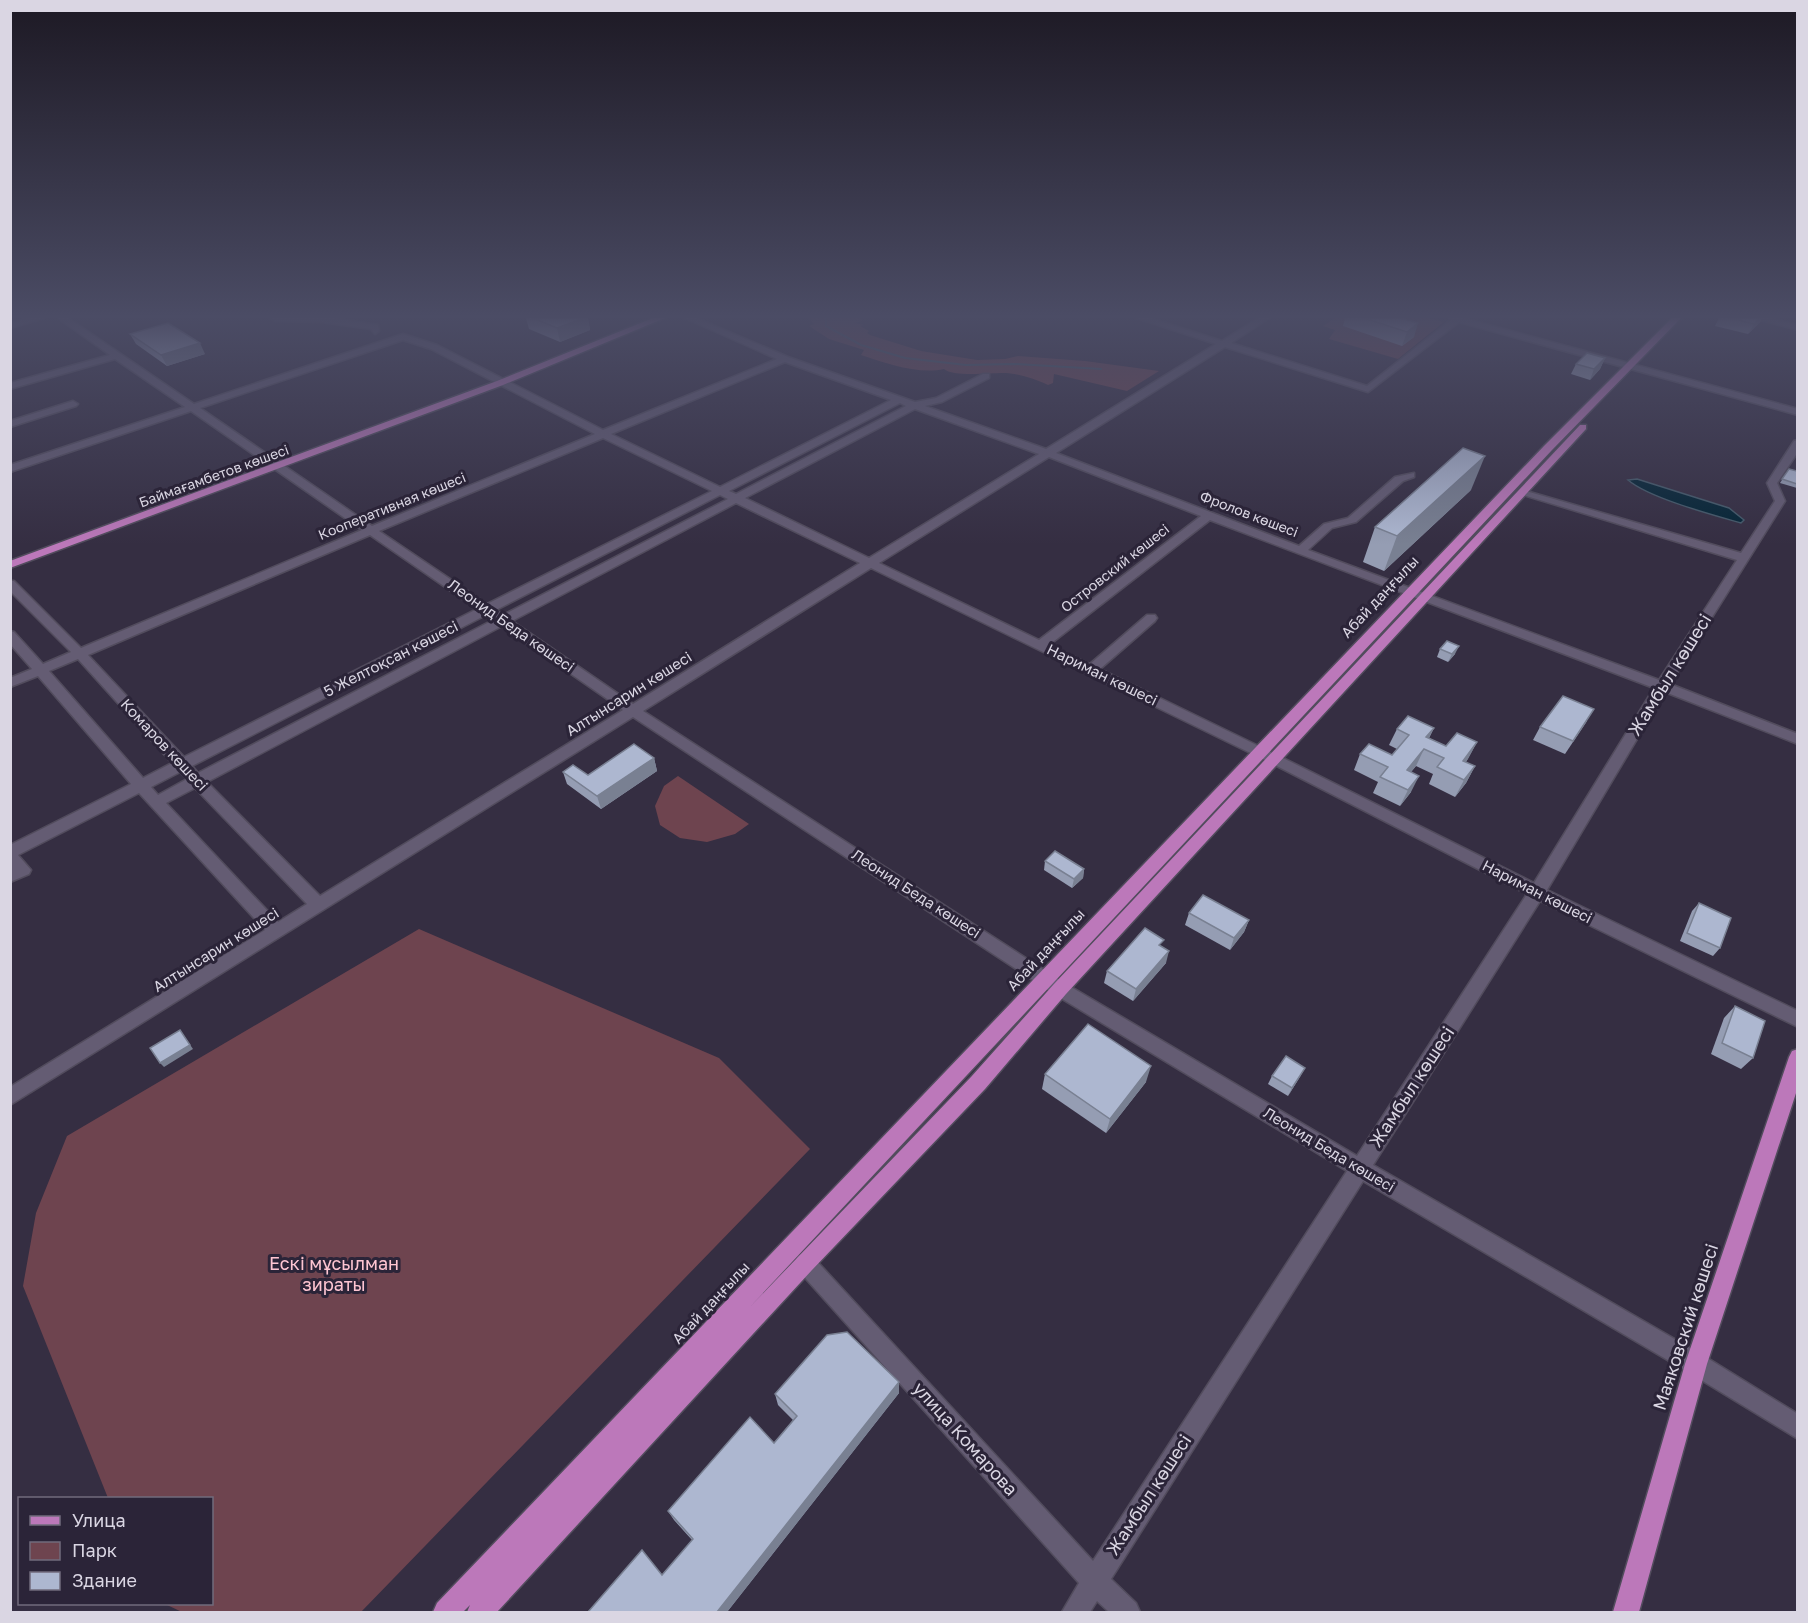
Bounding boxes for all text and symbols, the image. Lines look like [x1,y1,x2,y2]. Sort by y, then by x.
street label: Баймағамбетов көшесі [137,440,291,511]
street label: Кооперативная көшесі [316,468,468,543]
street label: Фролов көшесі [1198,487,1301,540]
street label: Островский көшесі [1057,520,1172,615]
street label: Абай даңғылы [1337,552,1422,641]
street label: Леонид Беда көшесі [445,575,578,676]
street label: Жамбыл көшесі [1623,609,1715,739]
street label: 5 Желтоқсан көшесі [320,616,461,700]
street label: Нариман көшесі [1044,640,1161,709]
street label: Алтынсарин көшесі [562,647,695,739]
street label: Комаров көшесі [117,695,212,794]
street label: Леонид Беда көшесі [849,845,984,942]
street label: Нариман көшесі [1480,856,1595,927]
street label: Алтынсарин көшесі [149,903,282,995]
street label: Абай даңғылы [1003,905,1088,994]
street label: Жамбыл көшесі [1364,1022,1458,1151]
street label: Леонид Беда көшесі [1261,1103,1398,1195]
street label: Маяковский көшесі [1648,1241,1722,1413]
park label: Ескі мұсылман зираты [269,1252,399,1295]
street label: Абай даңғылы [668,1258,753,1347]
street label: улица Комарова [909,1377,1023,1500]
street label: Жамбыл көшесі [1101,1430,1195,1559]
legend [18,1497,213,1605]
text: Улица [72,1509,126,1531]
text: Парк [72,1539,117,1561]
text: Здание [72,1569,137,1591]

